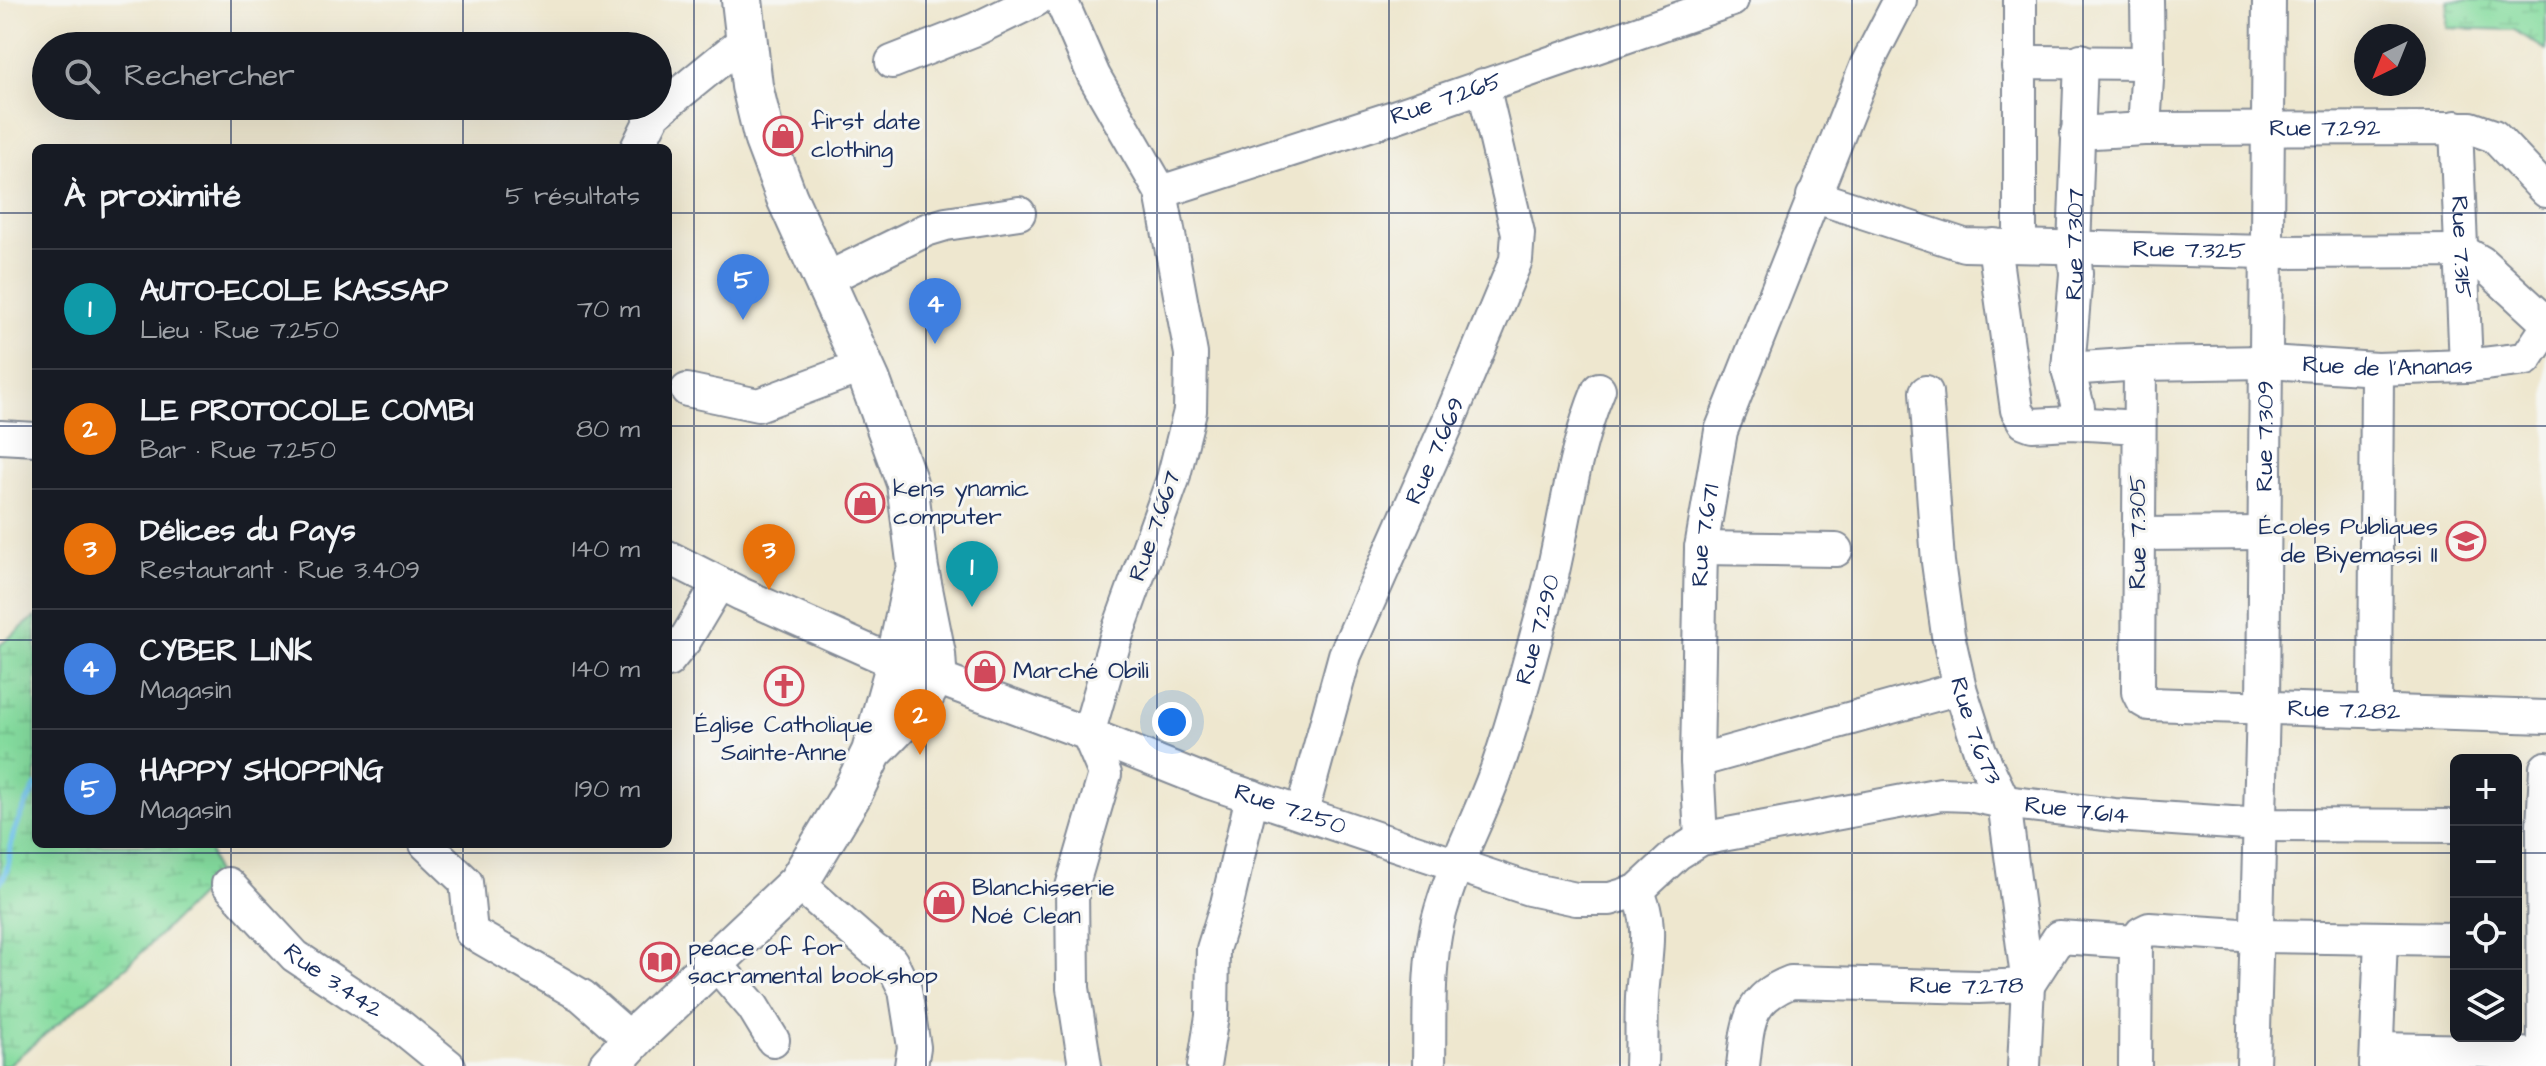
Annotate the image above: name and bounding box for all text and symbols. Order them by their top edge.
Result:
north arrow [2354,24,2426,96]
search box [32,32,672,120]
icon: search [60,54,104,98]
text: Rechercher [124,55,295,97]
street label: Rue 7.265 [1386,64,1506,134]
place label: first date clothing [811,105,921,168]
street label: Rue 7.292 [2269,111,2381,146]
shop icon: first date clothing [762,115,804,157]
text: À proximité [64,172,241,220]
text: 5 résultats [505,178,640,214]
street label: Rue 7.307 [2057,187,2093,302]
street label: Rue 7.315 [2442,195,2480,299]
street label: Rue 7.325 [2132,232,2246,269]
pin: 5 [717,254,769,320]
text: AUTO-ECOLE KASSAP [140,270,448,312]
pin: 4 [909,278,961,344]
text: 1 [88,291,92,327]
text: 70 m [577,291,640,327]
text: Lieu · Rue 7.250 [140,312,339,348]
street label: Rue de l'Ananas [2301,347,2475,386]
street label: Rue 7.309 [2248,380,2283,492]
text: LE PROTOCOLE COMBI [140,390,474,432]
street label: Rue 7.669 [1397,392,1474,510]
text: 2 [83,411,97,447]
text: 80 m [576,411,640,447]
text: Bar · Rue 7.250 [140,432,336,468]
street label: Rue 7.667 [1120,466,1190,586]
place label: kens ynamic computer [893,472,1029,534]
street label: Rue 7.305 [2121,475,2155,589]
shop icon: kens ynamic computer [844,482,886,524]
street label: Rue 7.671 [1683,482,1729,587]
text: Délices du Pays [140,510,356,552]
place label: Écoles Publiques de Biyemassi II [2259,510,2438,573]
school or university icon: Écoles Publiques de Biyemassi II [2445,520,2487,562]
pin: 3 [743,524,795,590]
text: 3 [83,531,97,567]
text: 140 m [572,531,640,567]
pin: 1 [946,541,998,607]
text: Restaurant · Rue 3.409 [140,552,420,588]
street label: Rue 7.290 [1507,571,1569,689]
text: CYBER LINK [140,630,312,672]
shop icon: Marché Obili [964,650,1006,692]
text: 4 [81,651,99,687]
text: 140 m [572,651,640,687]
place label: Marché Obili [1013,654,1149,688]
church icon: Église Catholique Sainte-Anne [763,665,805,707]
text: Magasin [140,672,231,708]
street label: Rue 7.673 [1941,674,2010,790]
pin: 2 [894,689,946,755]
street label: Rue 7.282 [2287,692,2401,729]
your location [1152,702,1192,742]
place label: Église Catholique Sainte-Anne [695,708,873,770]
text: HAPPY SHOPPING [140,750,384,792]
map controls [2450,754,2522,1042]
button: + [2450,754,2522,826]
text: 5 [81,771,99,807]
text: 190 m [575,771,640,807]
street label: Rue 7.250 [1230,775,1350,844]
street label: Rue 7.614 [2023,788,2130,833]
text: Magasin [140,792,231,828]
button: − [2450,826,2522,898]
place label: Blanchisserie Noé Clean [972,871,1115,933]
shop icon: Blanchisserie Noé Clean [923,881,965,923]
button: locate [2450,898,2522,970]
place label: peace of for sacramental bookshop [688,931,938,993]
street label: Rue 3.442 [275,936,390,1027]
library icon: peace of for sacramental bookshop [639,941,681,983]
street label: Rue 7.278 [1909,968,2024,1004]
button: layers [2450,970,2522,1042]

